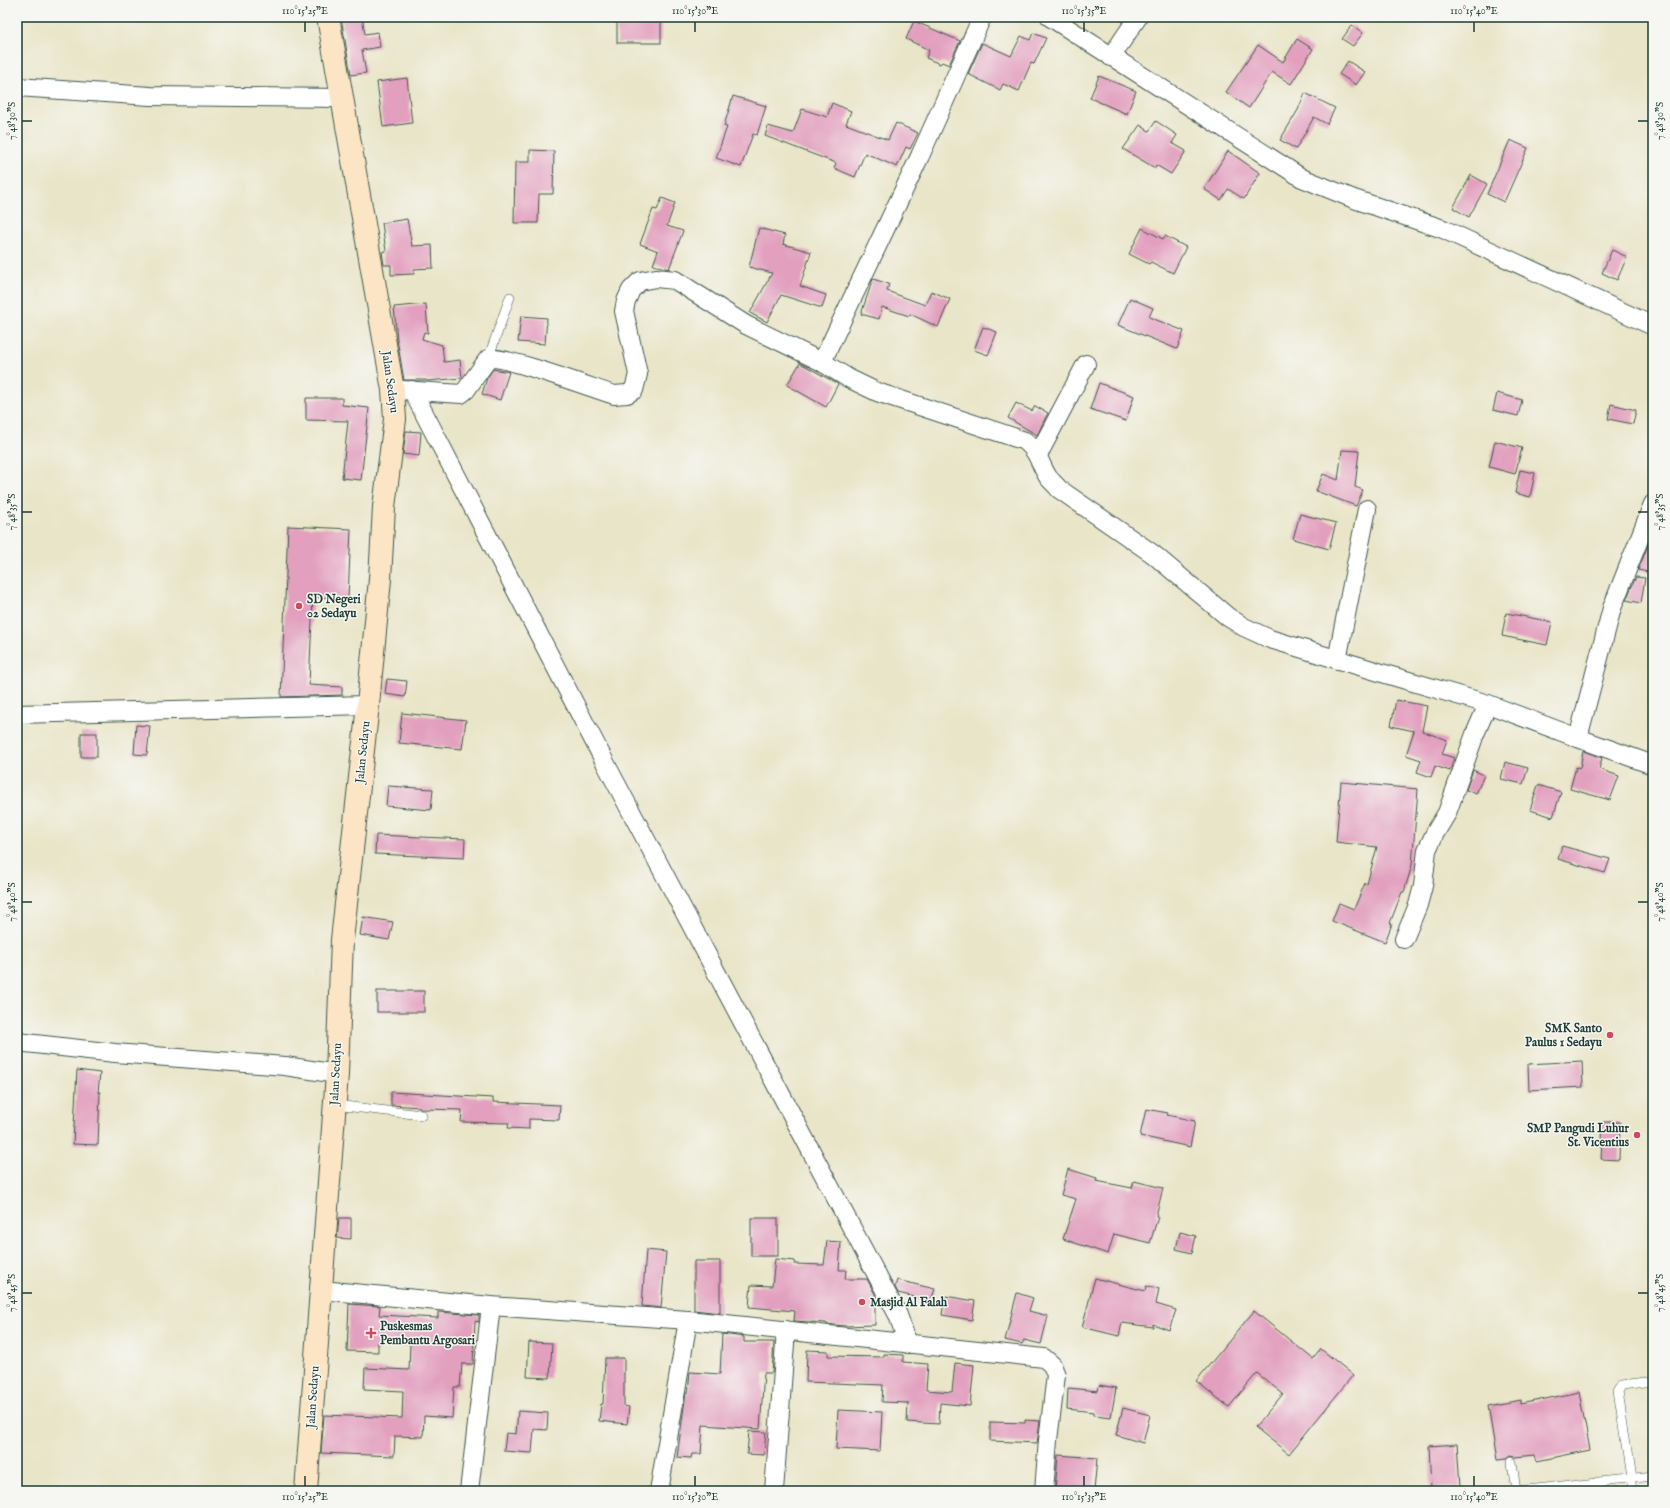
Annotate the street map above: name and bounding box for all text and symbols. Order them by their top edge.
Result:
text: 110°15'25"E [282,5,328,18]
text: 110°15'30"E [672,5,718,18]
text: 110°15'35"E [1062,5,1106,18]
text: 110°15'40"E [1450,5,1498,18]
text: 7°48'30"S [6,102,19,140]
text: 7°48'30"S [1654,102,1667,140]
street label: Jalan Sedayu [377,348,402,414]
text: 7°48'35"S [6,494,19,530]
text: 7°48'35"S [1654,494,1667,530]
place label: SD Negeri 02 Sedayu [307,592,361,622]
marker: SD Negeri 02 Sedayu [294,601,304,611]
street label: Jalan Sedayu [352,720,375,786]
text: 7°48'40"S [6,882,19,922]
text: 7°48'40"S [1654,882,1667,922]
place label: SMK Santo Paulus 1 Sedayu [1525,1021,1603,1051]
marker: SMK Santo Paulus 1 Sedayu [1605,1030,1615,1040]
street label: Jalan Sedayu [327,1042,346,1108]
place label: SMP Pangudi Luhur St. Vicentius [1527,1121,1630,1150]
marker: SMP Pangudi Luhur St. Vicentius [1632,1130,1642,1140]
text: 7°48'45"S [6,1274,19,1312]
text: 7°48'45"S [1654,1274,1667,1312]
place label: Masjid Al Falah [870,1295,948,1311]
marker: Masjid Al Falah [857,1297,867,1307]
place label: Puskesmas Pembantu Argosari [380,1319,476,1349]
marker: Puskesmas Pembantu Argosari [365,1327,377,1339]
street label: Jalan Sedayu [303,1365,324,1431]
text: 110°15'25"E [282,1491,328,1504]
text: 110°15'30"E [672,1491,718,1504]
text: 110°15'35"E [1062,1491,1106,1504]
text: 110°15'40"E [1450,1491,1498,1504]

